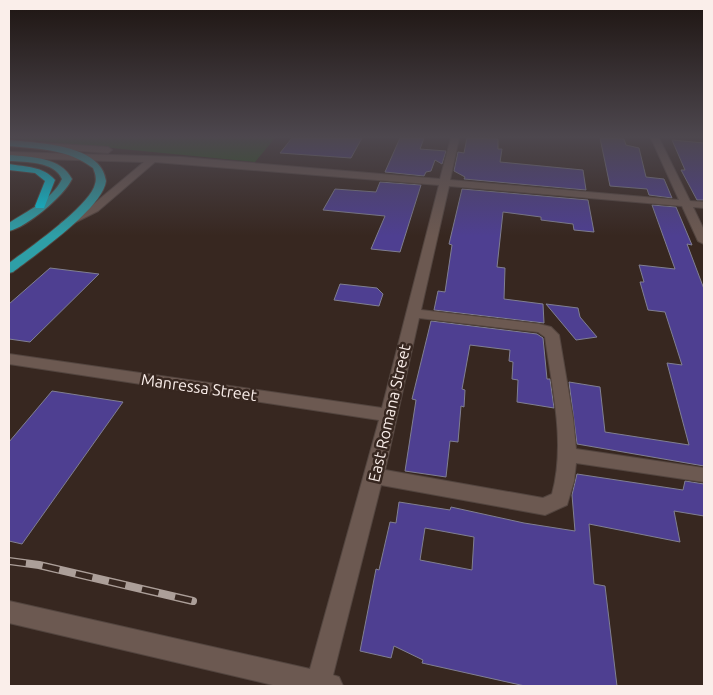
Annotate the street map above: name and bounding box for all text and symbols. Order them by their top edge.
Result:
street label: East Romana Street [364,342,414,484]
street label: Manressa Street [140,370,259,404]

